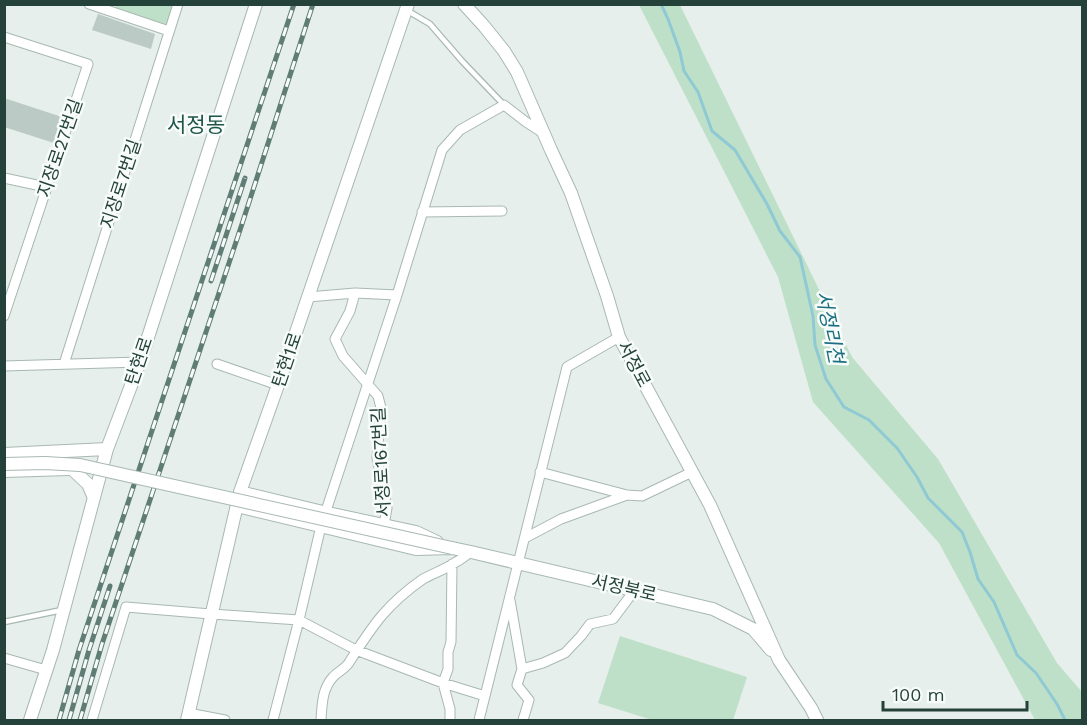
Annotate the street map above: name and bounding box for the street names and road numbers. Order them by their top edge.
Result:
street label: 지장로27번길 [33,96,86,200]
street label: 지장로7번길 [96,136,145,231]
street label: 탄현1로 [267,330,306,390]
street label: 탄현로 [121,334,157,388]
street label: 서정로 [614,337,655,391]
street label: 서정로167번길 [367,406,394,518]
street label: 서정북로 [589,570,659,605]

